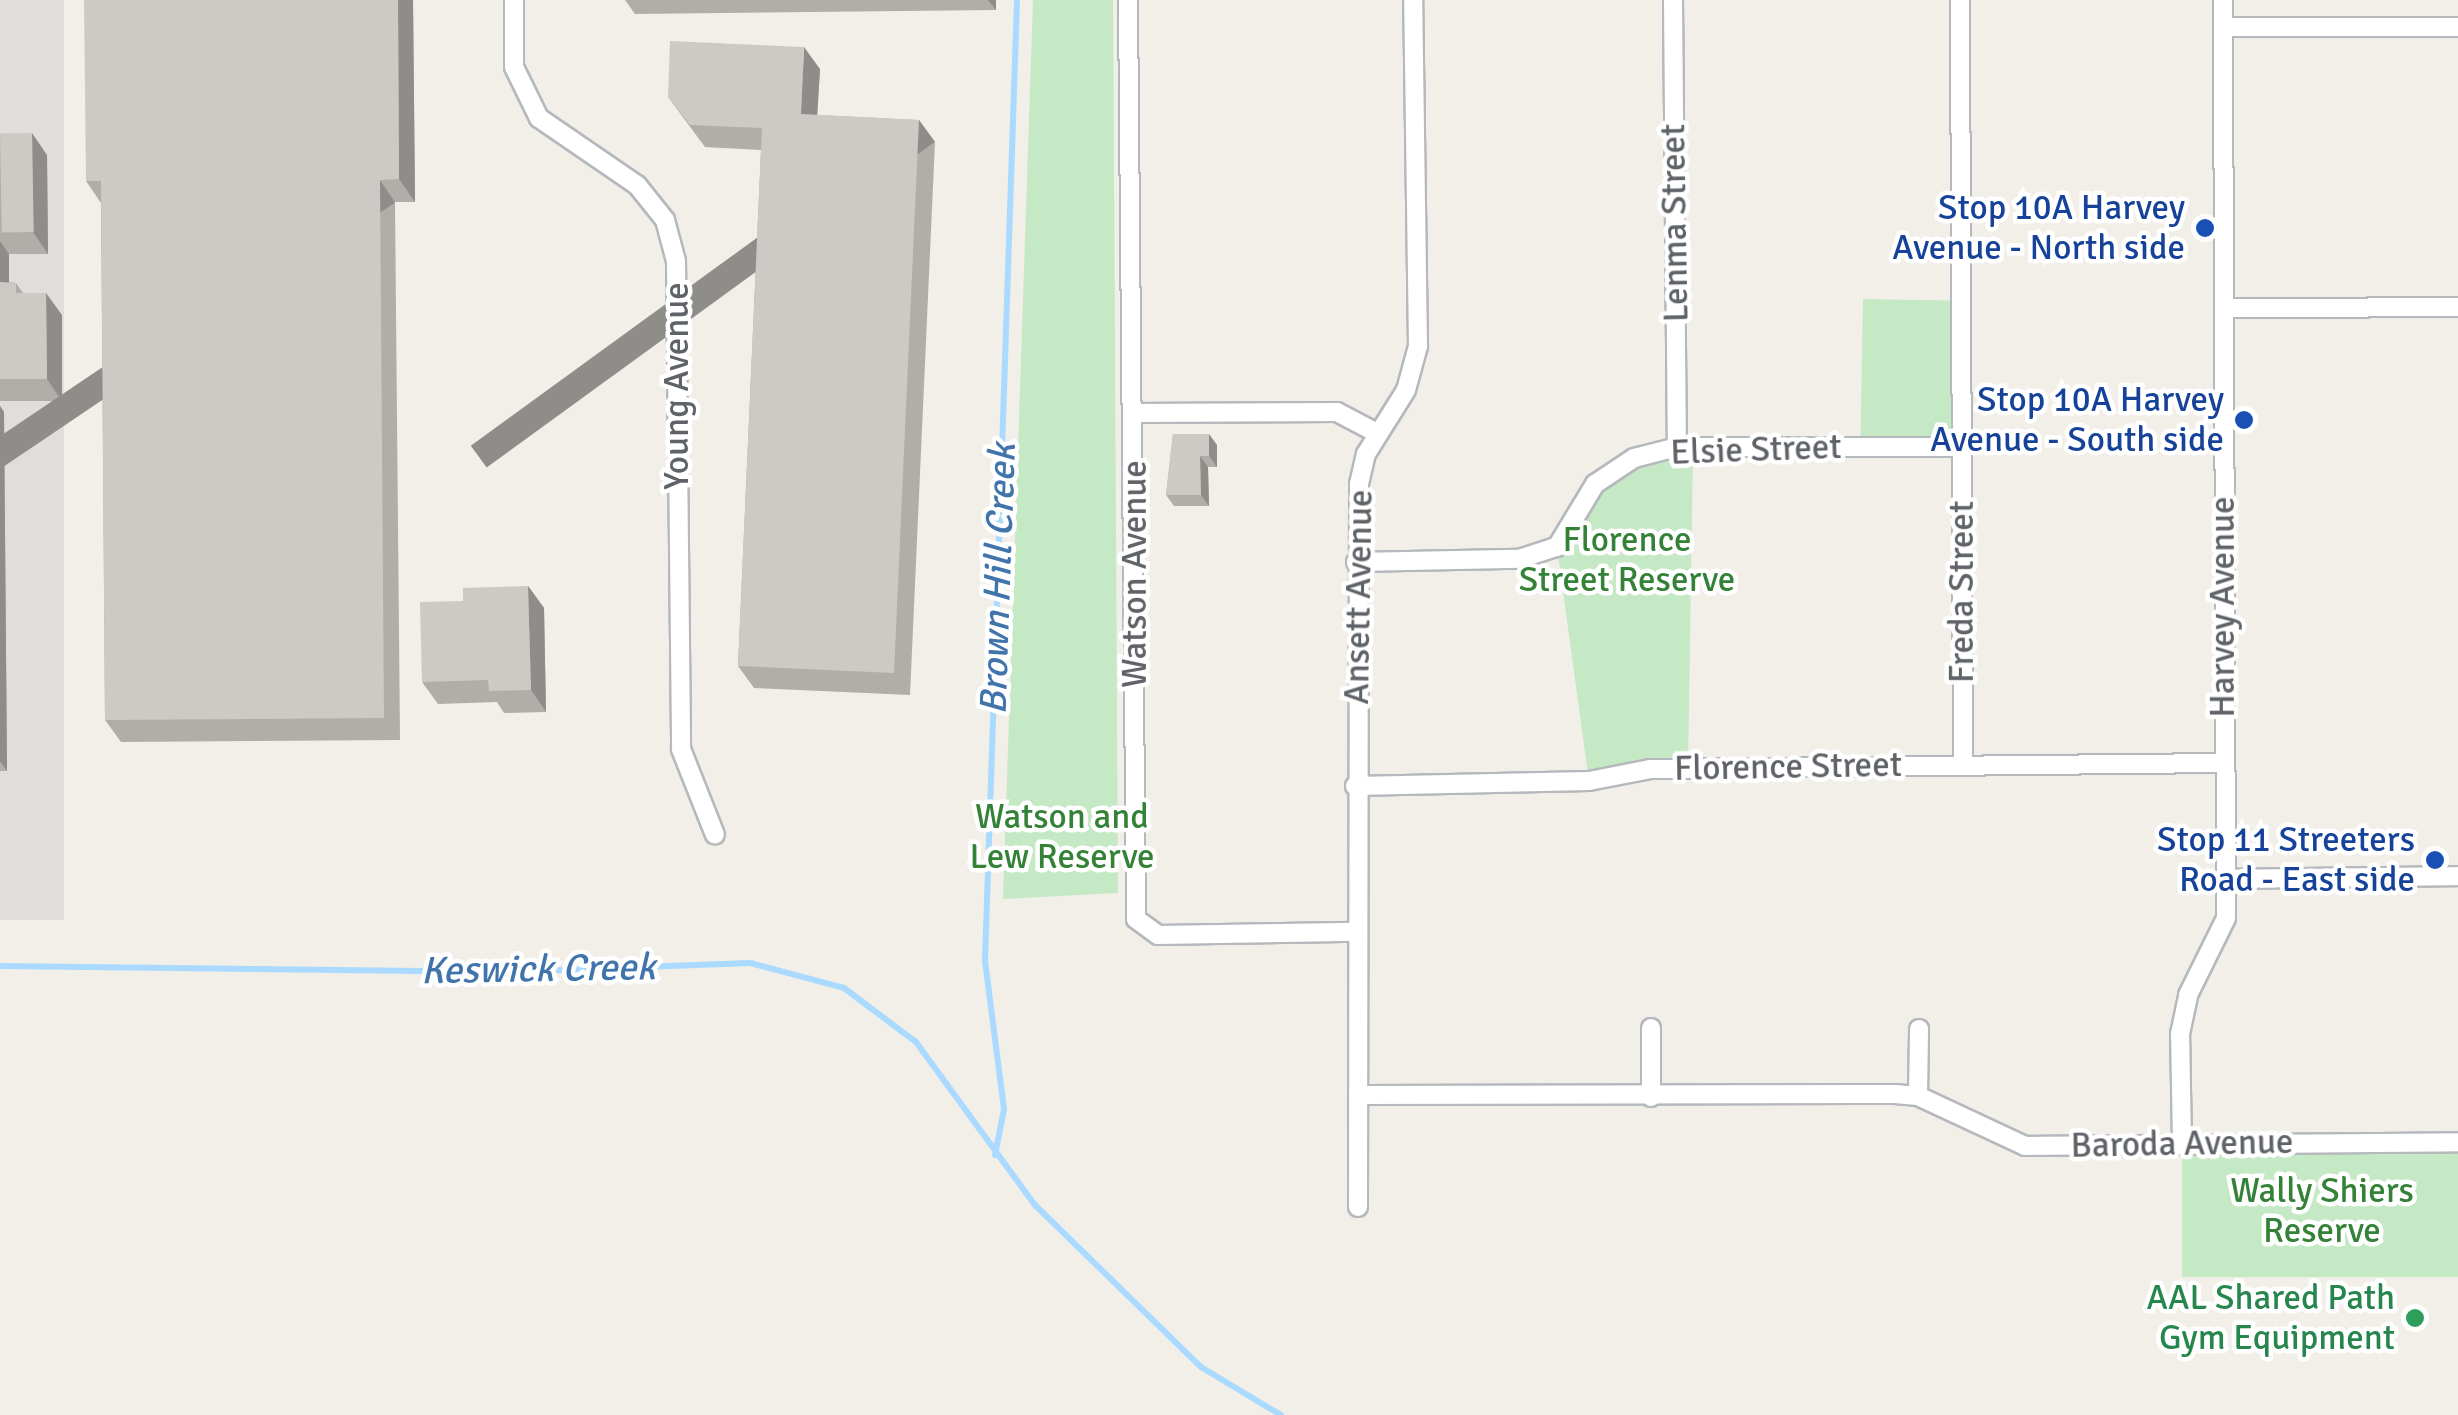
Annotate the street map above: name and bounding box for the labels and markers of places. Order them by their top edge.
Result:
place label: Stop 10A Harvey Avenue - North side [1892,187,2185,269]
marker: Stop 10A Harvey Avenue - North side [2194,217,2216,239]
place label: Stop 10A Harvey Avenue - South side [1930,379,2224,461]
marker: Stop 10A Harvey Avenue - South side [2233,409,2255,431]
place label: Stop 11 Streeters Road - East side [2157,819,2415,901]
marker: Stop 11 Streeters Road - East side [2424,849,2446,871]
place label: AAL Shared Path Gym Equipment [2147,1277,2395,1359]
marker: AAL Shared Path Gym Equipment [2404,1307,2426,1329]

